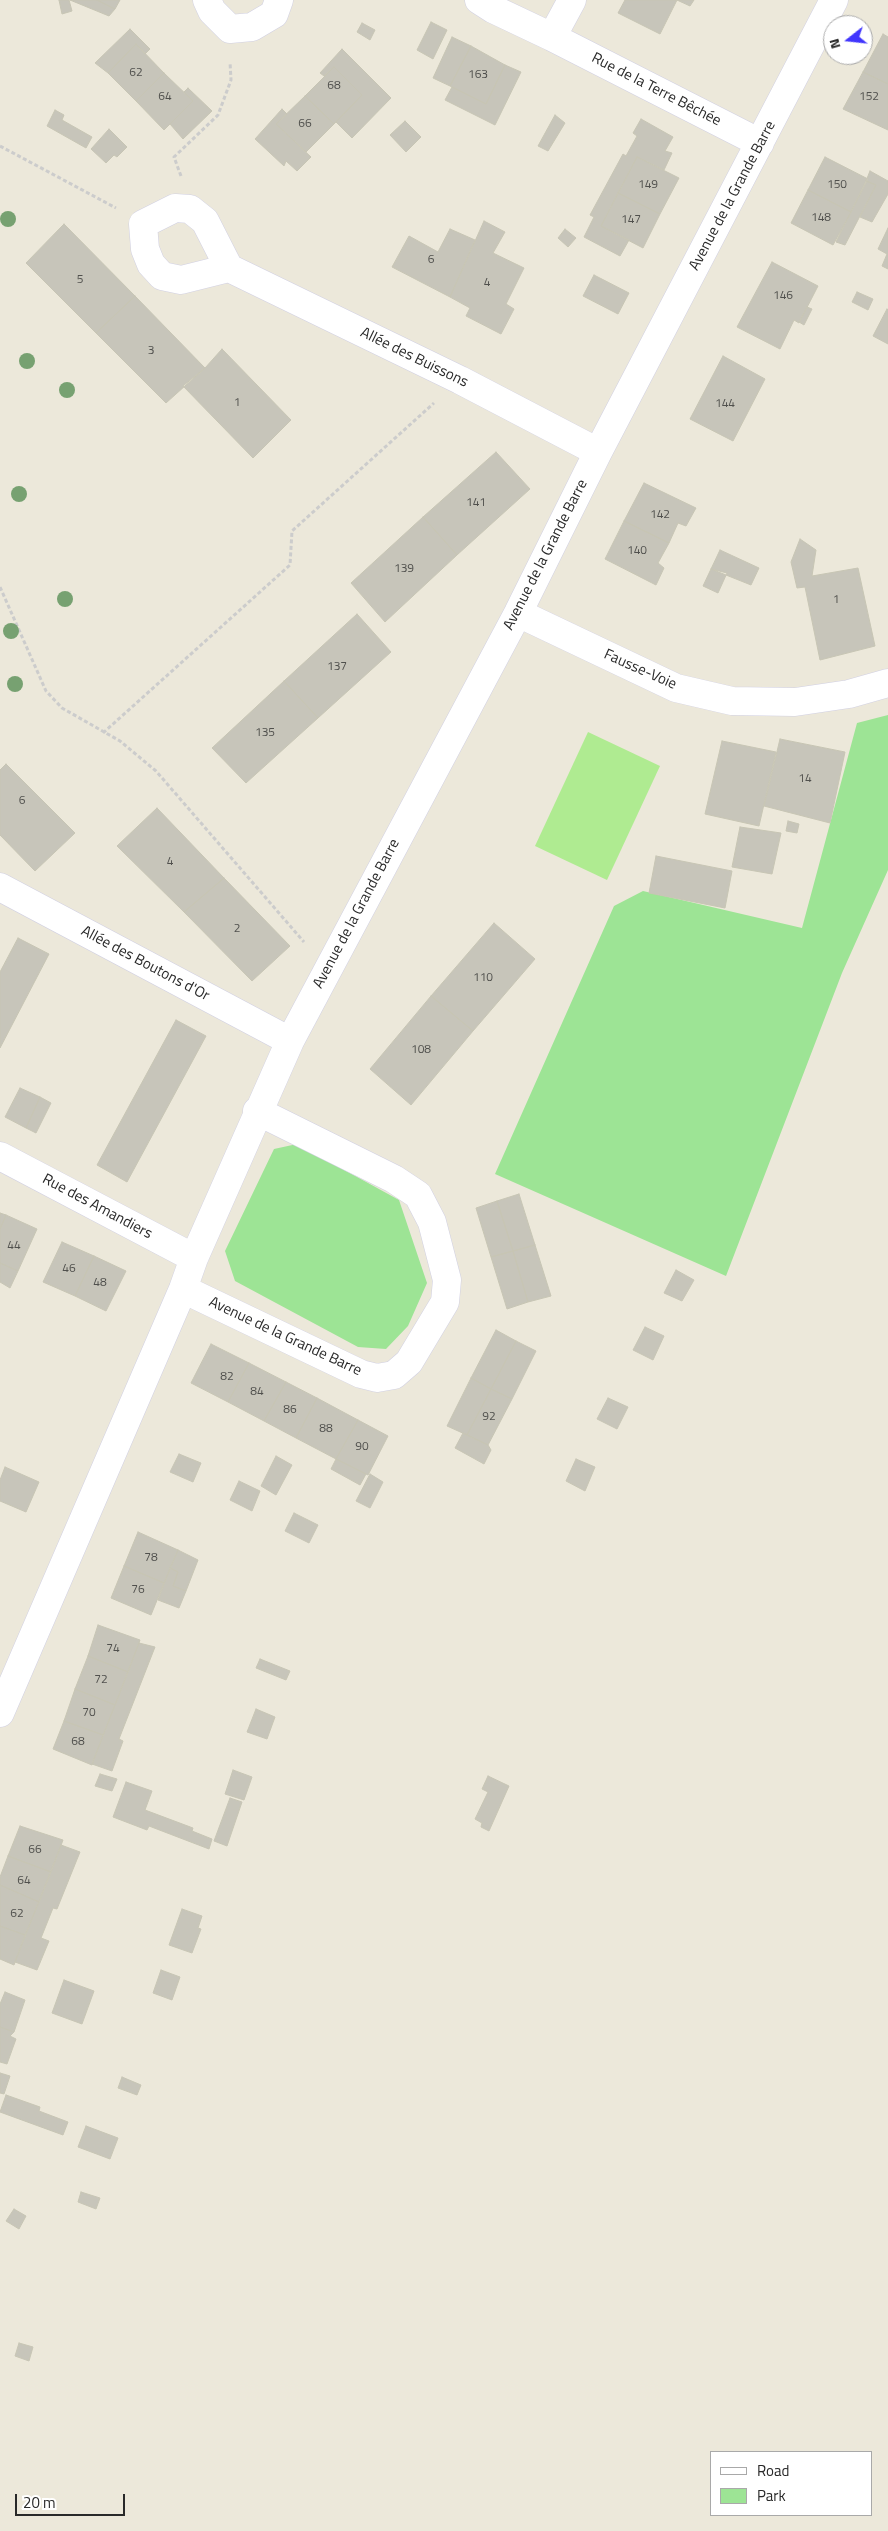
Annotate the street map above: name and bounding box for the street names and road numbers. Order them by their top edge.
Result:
street label: Rue de la Terre Bêchée [588,50,724,130]
street label: Avenue de la Grande Barre [686,118,780,274]
street label: Allée des Buissons [357,324,471,392]
street label: Avenue de la Grande Barre [500,477,592,633]
street label: Fausse-Voie [601,646,679,694]
street label: Avenue de la Grande Barre [310,836,404,992]
street label: Allée des Boutons d'Or [78,923,212,1005]
street label: Rue des Amandiers [39,1170,155,1244]
street label: Avenue de la Grande Barre [206,1294,364,1380]

